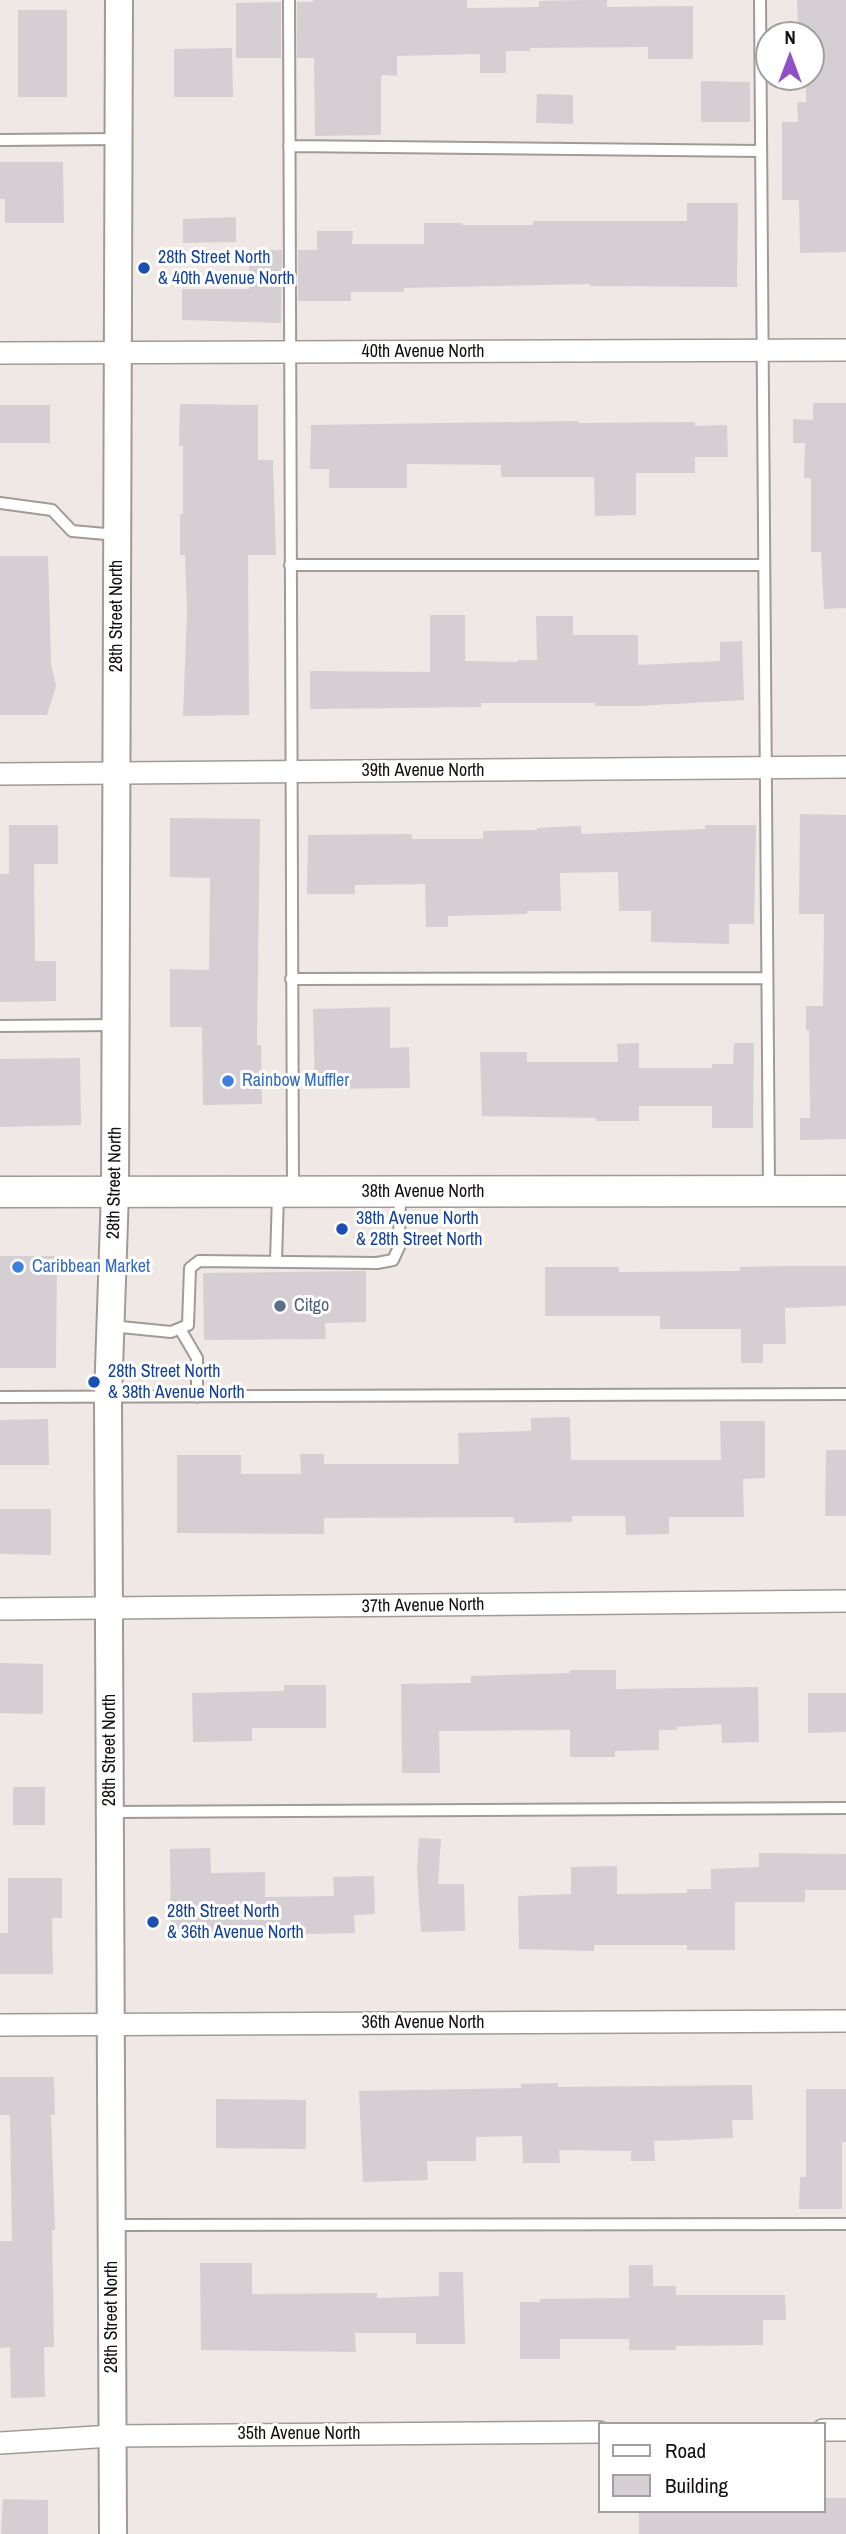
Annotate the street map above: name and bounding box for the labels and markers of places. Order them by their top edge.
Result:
place label: 28th Street North & 40th Avenue North [158,247,295,290]
marker: 28th Street North & 40th Avenue North [136,260,152,276]
place label: Rainbow Muffler [242,1070,349,1092]
marker: Rainbow Muffler [220,1073,236,1089]
place label: 38th Avenue North & 28th Street North [356,1208,482,1250]
marker: 38th Avenue North & 28th Street North [334,1221,350,1237]
place label: Caribbean Market [32,1256,150,1278]
marker: Caribbean Market [10,1259,26,1275]
place label: Citgo [294,1295,329,1317]
marker: Citgo [272,1298,288,1314]
place label: 28th Street North & 38th Avenue North [108,1361,245,1404]
marker: 28th Street North & 38th Avenue North [86,1374,102,1390]
place label: 28th Street North & 36th Avenue North [167,1901,304,1944]
marker: 28th Street North & 36th Avenue North [145,1914,161,1930]

